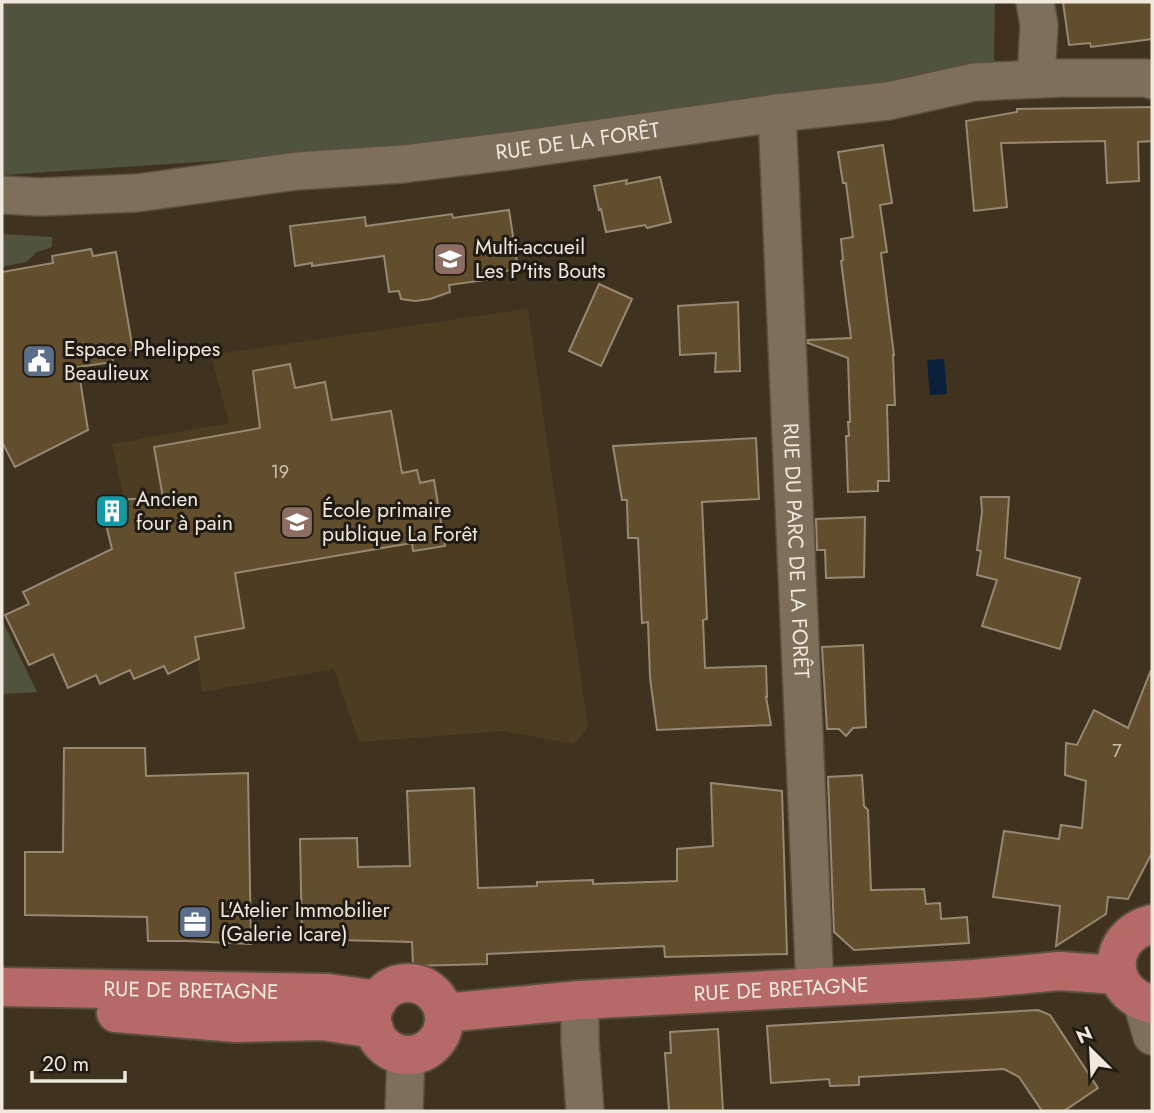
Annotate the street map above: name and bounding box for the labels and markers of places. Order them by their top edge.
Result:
place label: Multi-accueil Les P'tits Bouts [475,232,606,286]
school or university icon: Multi-accueil Les P'tits Bouts [431,240,469,278]
place label: Espace Phelippes Beaulieux [64,334,220,388]
public building icon: Espace Phelippes Beaulieux [20,342,58,380]
place label: Ancien four à pain [136,484,233,538]
building icon: Ancien four à pain [93,492,131,530]
place label: École primaire publique La Forêt [322,495,477,549]
school or university icon: École primaire publique La Forêt [278,503,316,541]
place label: L'Atelier Immobilier (Galerie Icare) [220,895,391,949]
office icon: L'Atelier Immobilier (Galerie Icare) [176,903,214,941]

